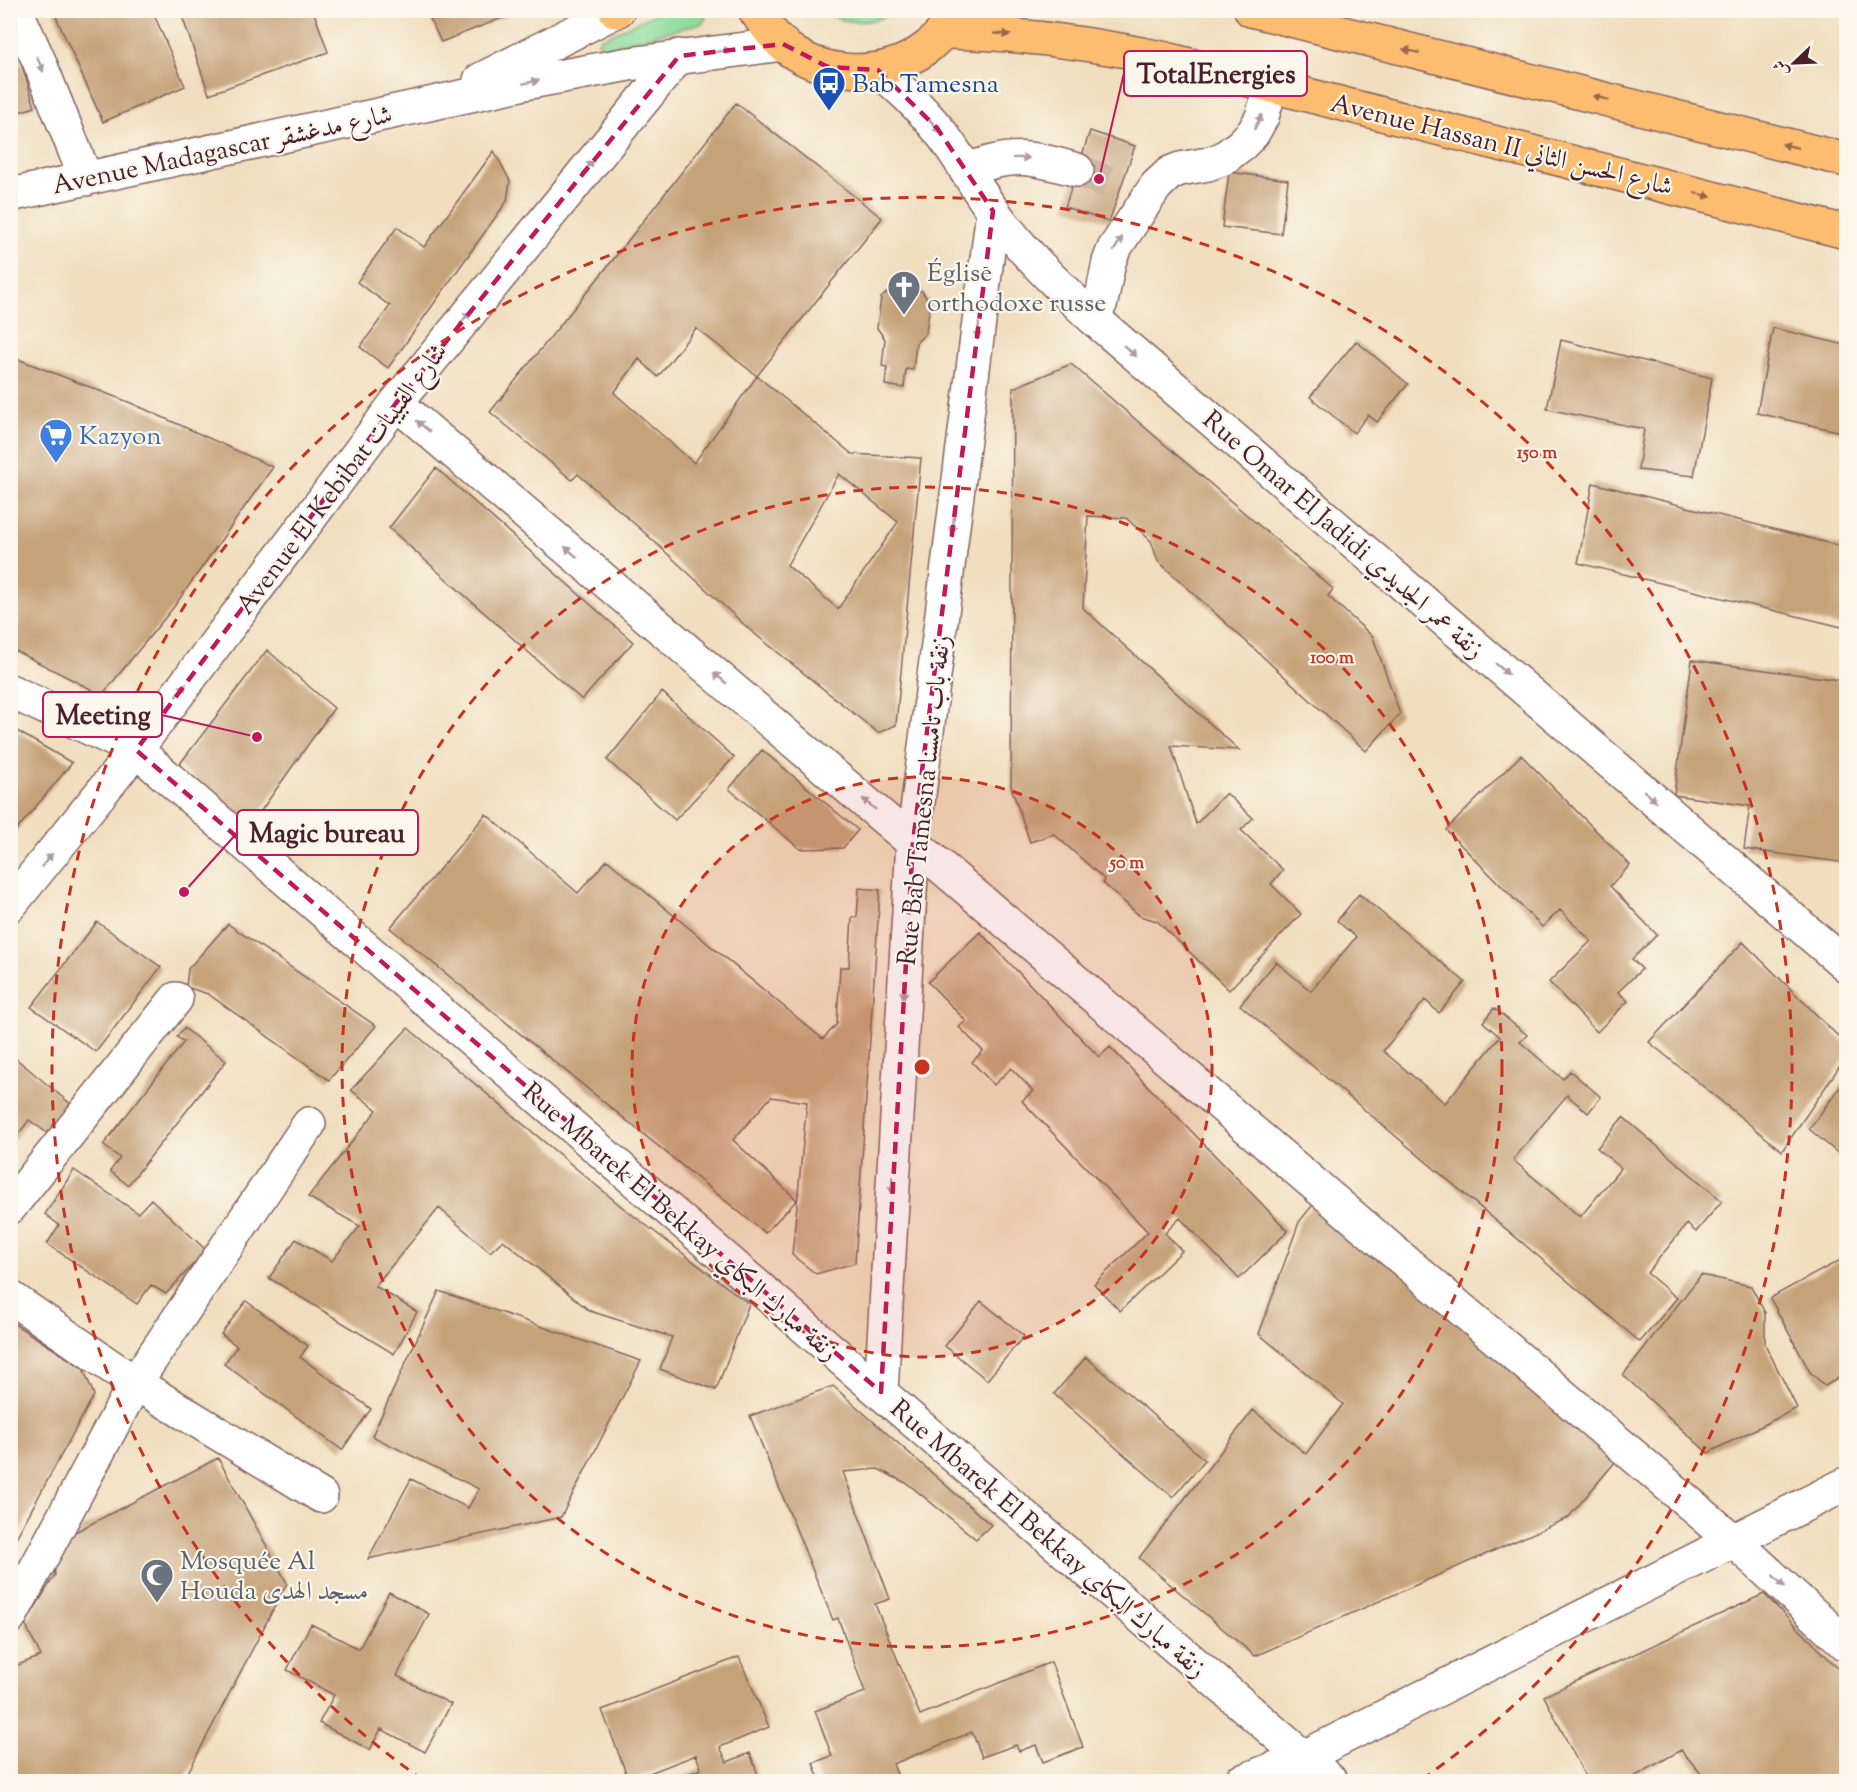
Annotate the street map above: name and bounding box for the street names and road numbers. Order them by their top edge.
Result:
street label: Avenue Hassan II شارع الحسن الثاني [1326,86,1676,208]
street label: Avenue Madagascar شارع مدغشقر [49,97,396,207]
street label: Avenue El Kebibat شارع القبيبات [228,336,458,624]
street label: Rue Omar El Jadidi زنقة عمر الجديدي [1193,403,1491,669]
street label: Rue Bab Tamesna زنقة باب تامسنا [890,633,961,967]
street label: Rue Mbarek El Bekkay زنقة مبارك البكاي [513,1075,846,1371]
street label: Rue Mbarek El Bekkay زنقة مبارك البكاي [881,1392,1214,1688]

